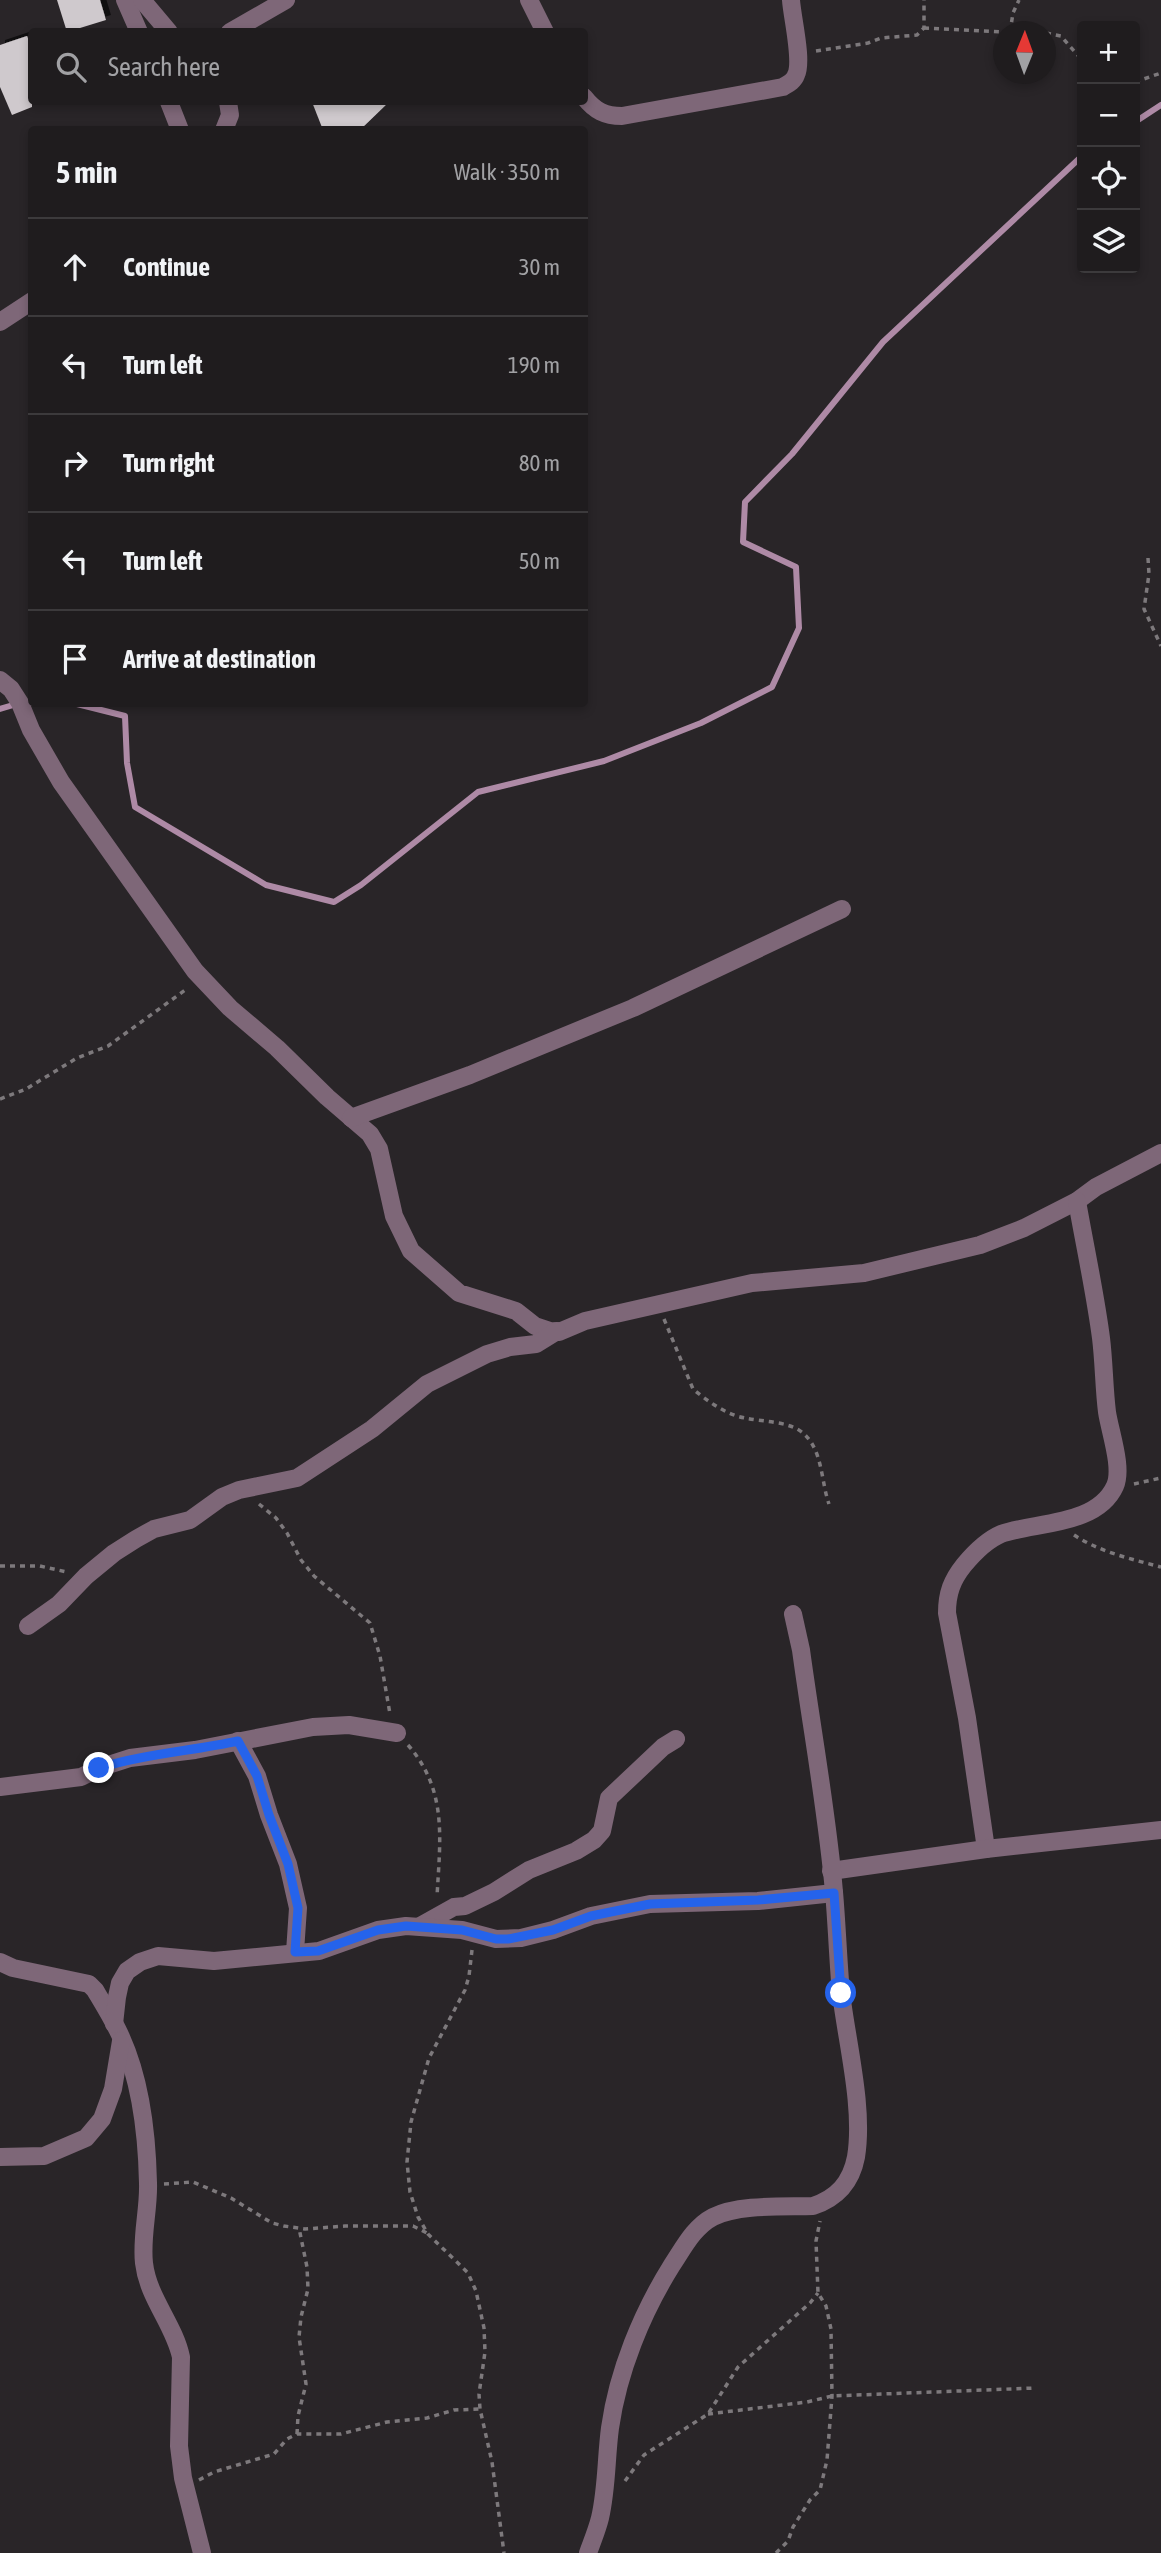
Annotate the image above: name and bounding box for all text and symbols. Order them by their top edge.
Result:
north arrow [993,21,1056,84]
map controls [1077,21,1140,273]
button: + [1077,21,1140,84]
search box [28,28,588,105]
icon: search [52,48,90,86]
text: Search here [108,52,220,82]
button: − [1077,84,1140,147]
button: locate [1077,147,1140,210]
text: 5 min [56,155,117,189]
text: Walk · 350 m [454,159,560,185]
button: layers [1077,210,1140,273]
icon: ahead [56,248,94,286]
text: Continue [123,252,210,282]
text: 30 m [519,254,560,280]
icon: left [56,346,94,384]
text: Turn left [123,350,203,380]
text: 190 m [508,352,560,378]
icon: right [56,444,94,482]
text: Turn right [123,448,214,478]
text: 80 m [519,450,560,476]
icon: left [56,542,94,580]
text: Turn left [123,546,203,576]
text: 50 m [519,548,560,574]
icon: arrive [56,640,94,678]
text: Arrive at destination [123,644,316,674]
route end [83,1752,114,1783]
route start [825,1977,856,2008]

